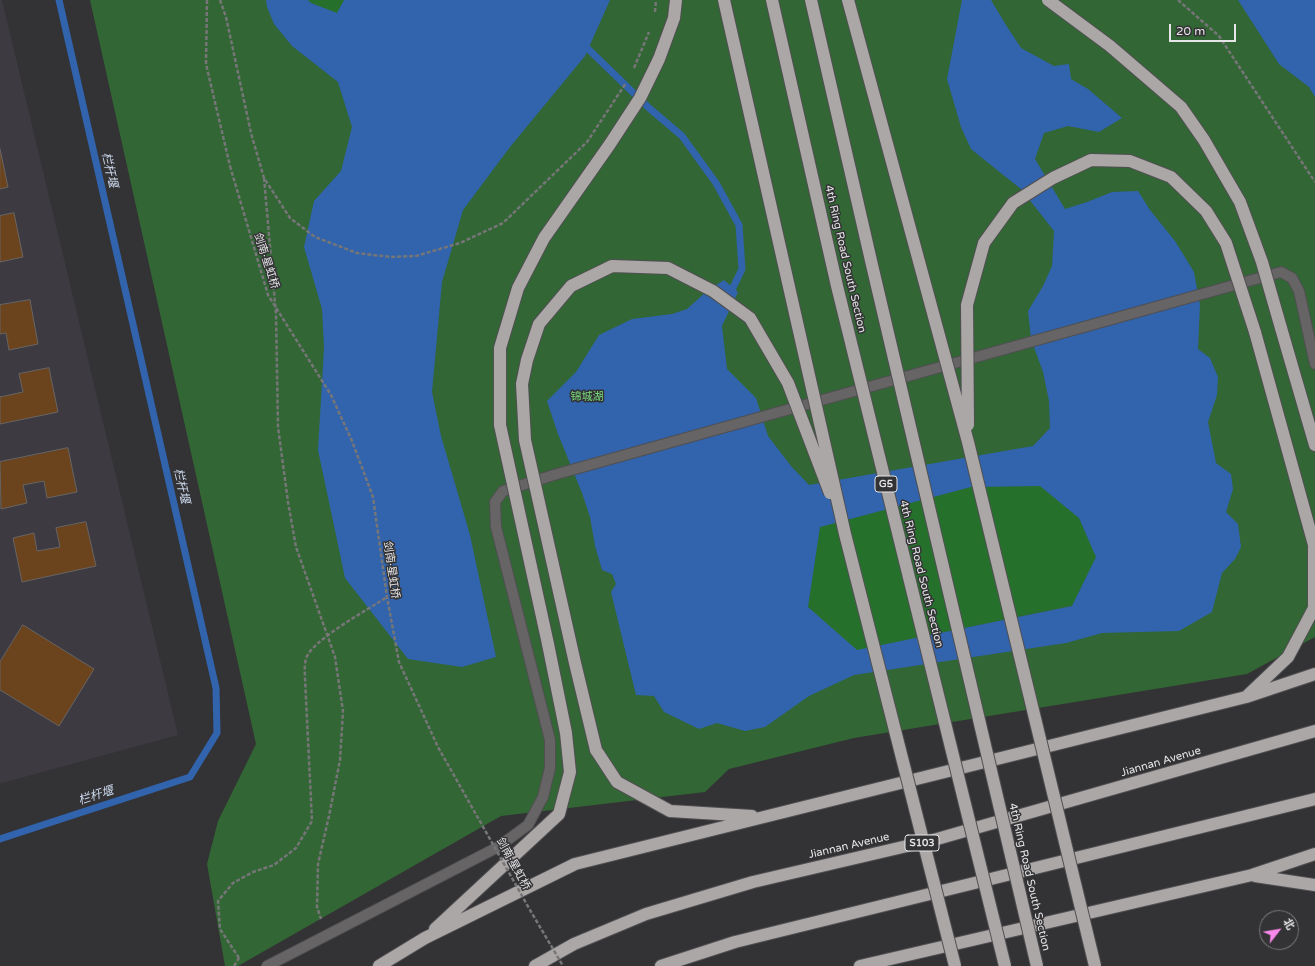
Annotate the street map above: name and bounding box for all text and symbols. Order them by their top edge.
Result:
scale bar [1171,16,1238,42]
text: 20 m [1176,24,1205,38]
water label: 栏杆堰 [98,151,120,189]
street label: 4th Ring Road South Section [822,184,868,334]
street label: 剑南·星虹桥 [251,231,281,291]
park label: 锦城湖 [571,390,603,404]
water label: 栏杆堰 [170,467,192,505]
road number: G5 [875,476,897,492]
street label: 4th Ring Road South Section [896,499,946,649]
street label: 剑南·星虹桥 [380,540,402,600]
street label: Jiannan Avenue [1120,744,1202,780]
water label: 栏杆堰 [77,784,115,808]
street label: 4th Ring Road South Section [1006,802,1052,952]
street label: Jiannan Avenue [807,830,891,862]
street label: 剑南·星虹桥 [493,835,533,893]
road number: S103 [905,835,939,851]
north arrow [1259,910,1299,950]
text: 北 [1280,916,1297,932]

